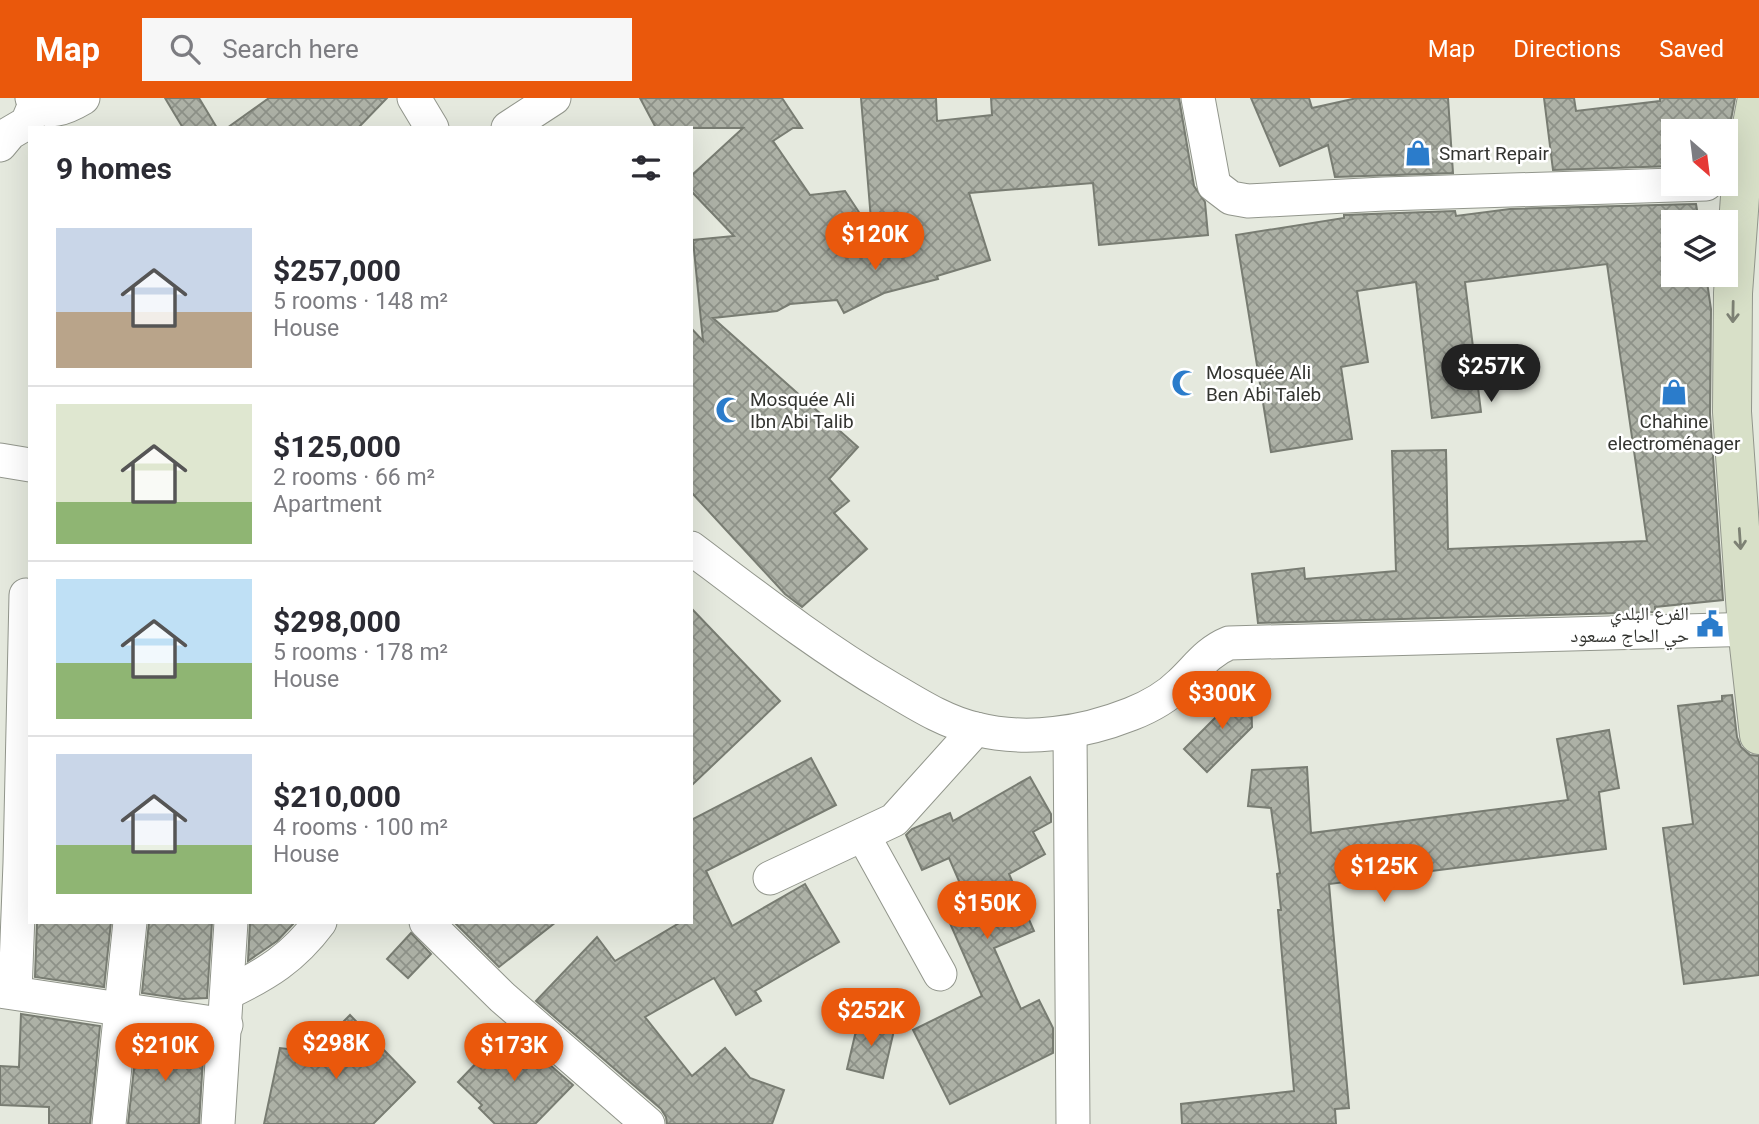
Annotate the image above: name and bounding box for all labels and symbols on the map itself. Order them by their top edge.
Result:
north arrow [1661,119,1738,196]
shop icon: Smart Repair [1403,138,1433,168]
place label: Smart Repair [1439,142,1550,165]
pin: $120K [826,212,924,272]
one-way arrow [1726,300,1740,323]
pin: $257K [1442,344,1540,404]
place label: Mosquée Ali Ben Abi Taleb [1206,361,1321,406]
mosque icon: Mosquée Ali Ben Abi Taleb [1170,368,1200,398]
shop icon: Chahine electroménager [1659,377,1689,407]
place label: Mosquée Ali Ibn Abi Talib [750,388,855,433]
mosque icon: Mosquée Ali Ibn Abi Talib [714,395,744,425]
place label: Chahine electroménager [1608,410,1741,455]
one-way arrow [1734,527,1747,550]
place label: الفرع البلدي حي الحاج مسعود [1570,602,1689,650]
public building icon: الفرع البلدي حي الحاج مسعود [1695,609,1725,639]
pin: $300K [1173,672,1271,731]
pin: $125K [1335,844,1433,904]
pin: $150K [938,882,1036,941]
pin: $252K [822,988,920,1048]
pin: $298K [287,1021,385,1081]
pin: $210K [116,1024,214,1083]
pin: $173K [465,1024,563,1083]

